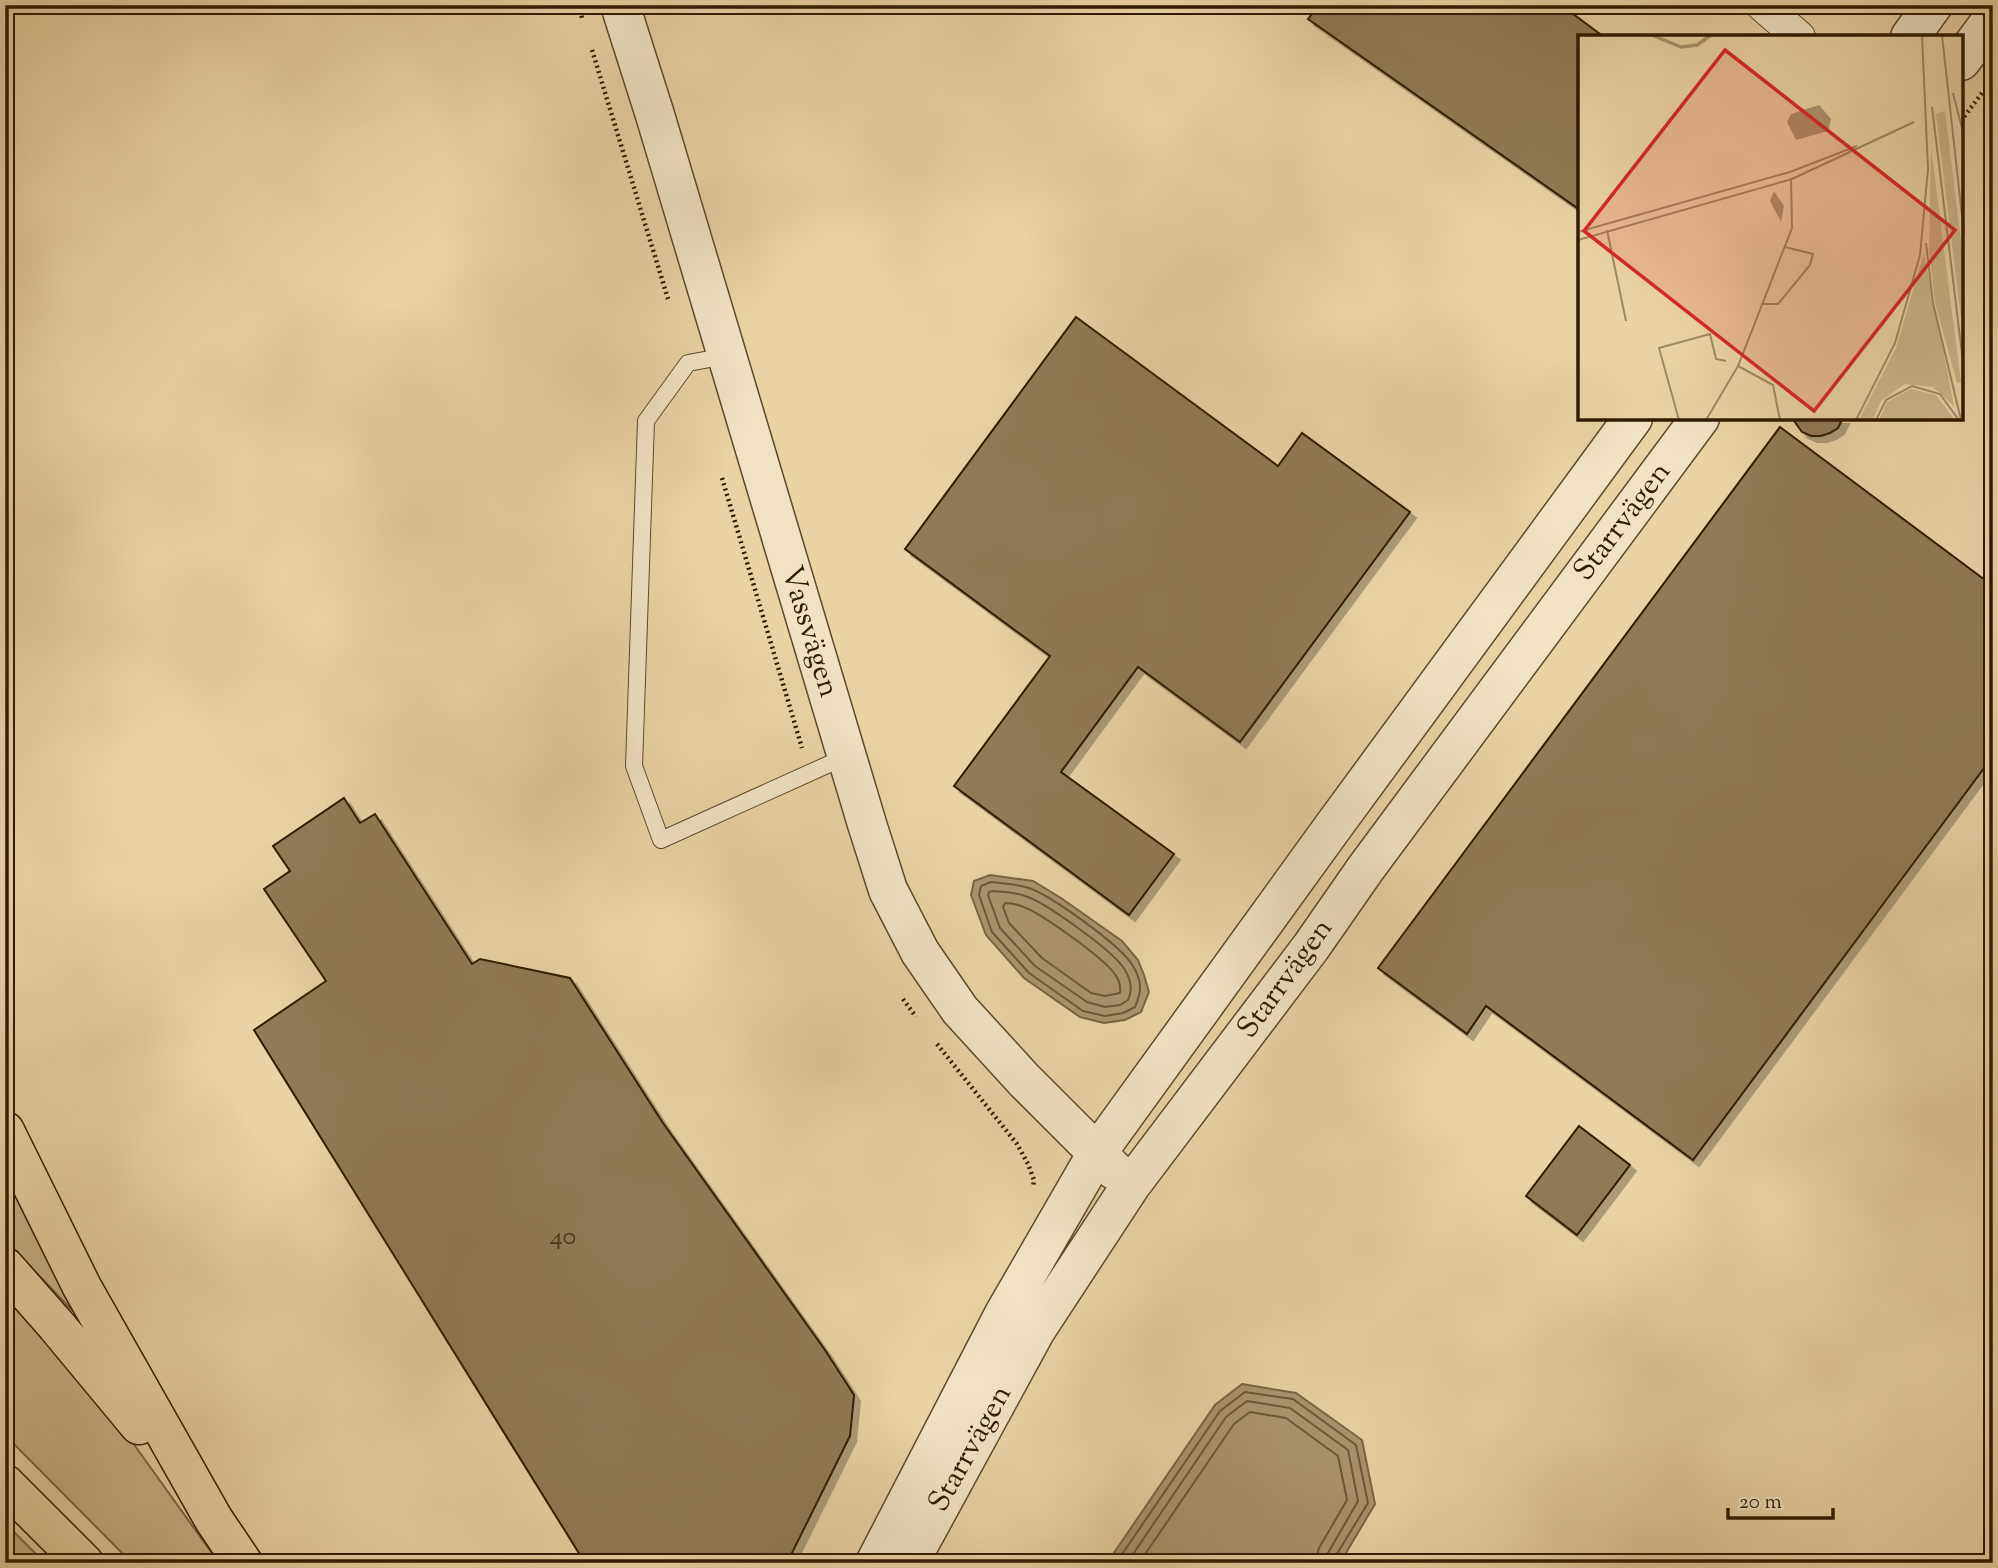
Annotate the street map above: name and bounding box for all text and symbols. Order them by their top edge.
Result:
inset map [1578,35,1963,420]
street label: Starrvägen [1564,453,1682,591]
street label: Vassvägen [769,561,849,703]
street label: Starrvägen [1228,910,1345,1048]
house number: 40 [550,1219,576,1256]
street label: Starrvägen [918,1377,1024,1520]
scale bar [1728,1477,1834,1521]
text: 20 m [1739,1488,1782,1518]

